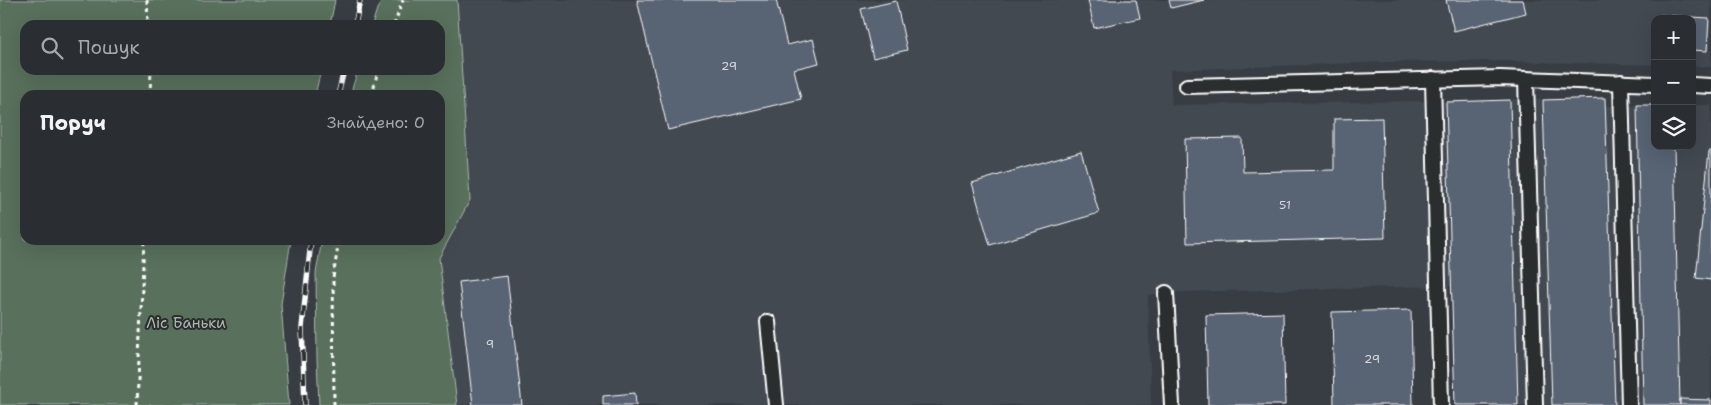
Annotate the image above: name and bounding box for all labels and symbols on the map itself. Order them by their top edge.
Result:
house number: 29 [721,58,737,74]
house number: 51 [1279,197,1291,213]
park label: Ліс Баньки [146,313,226,333]
house number: 9 [486,336,494,352]
house number: 29 [1364,351,1380,367]

